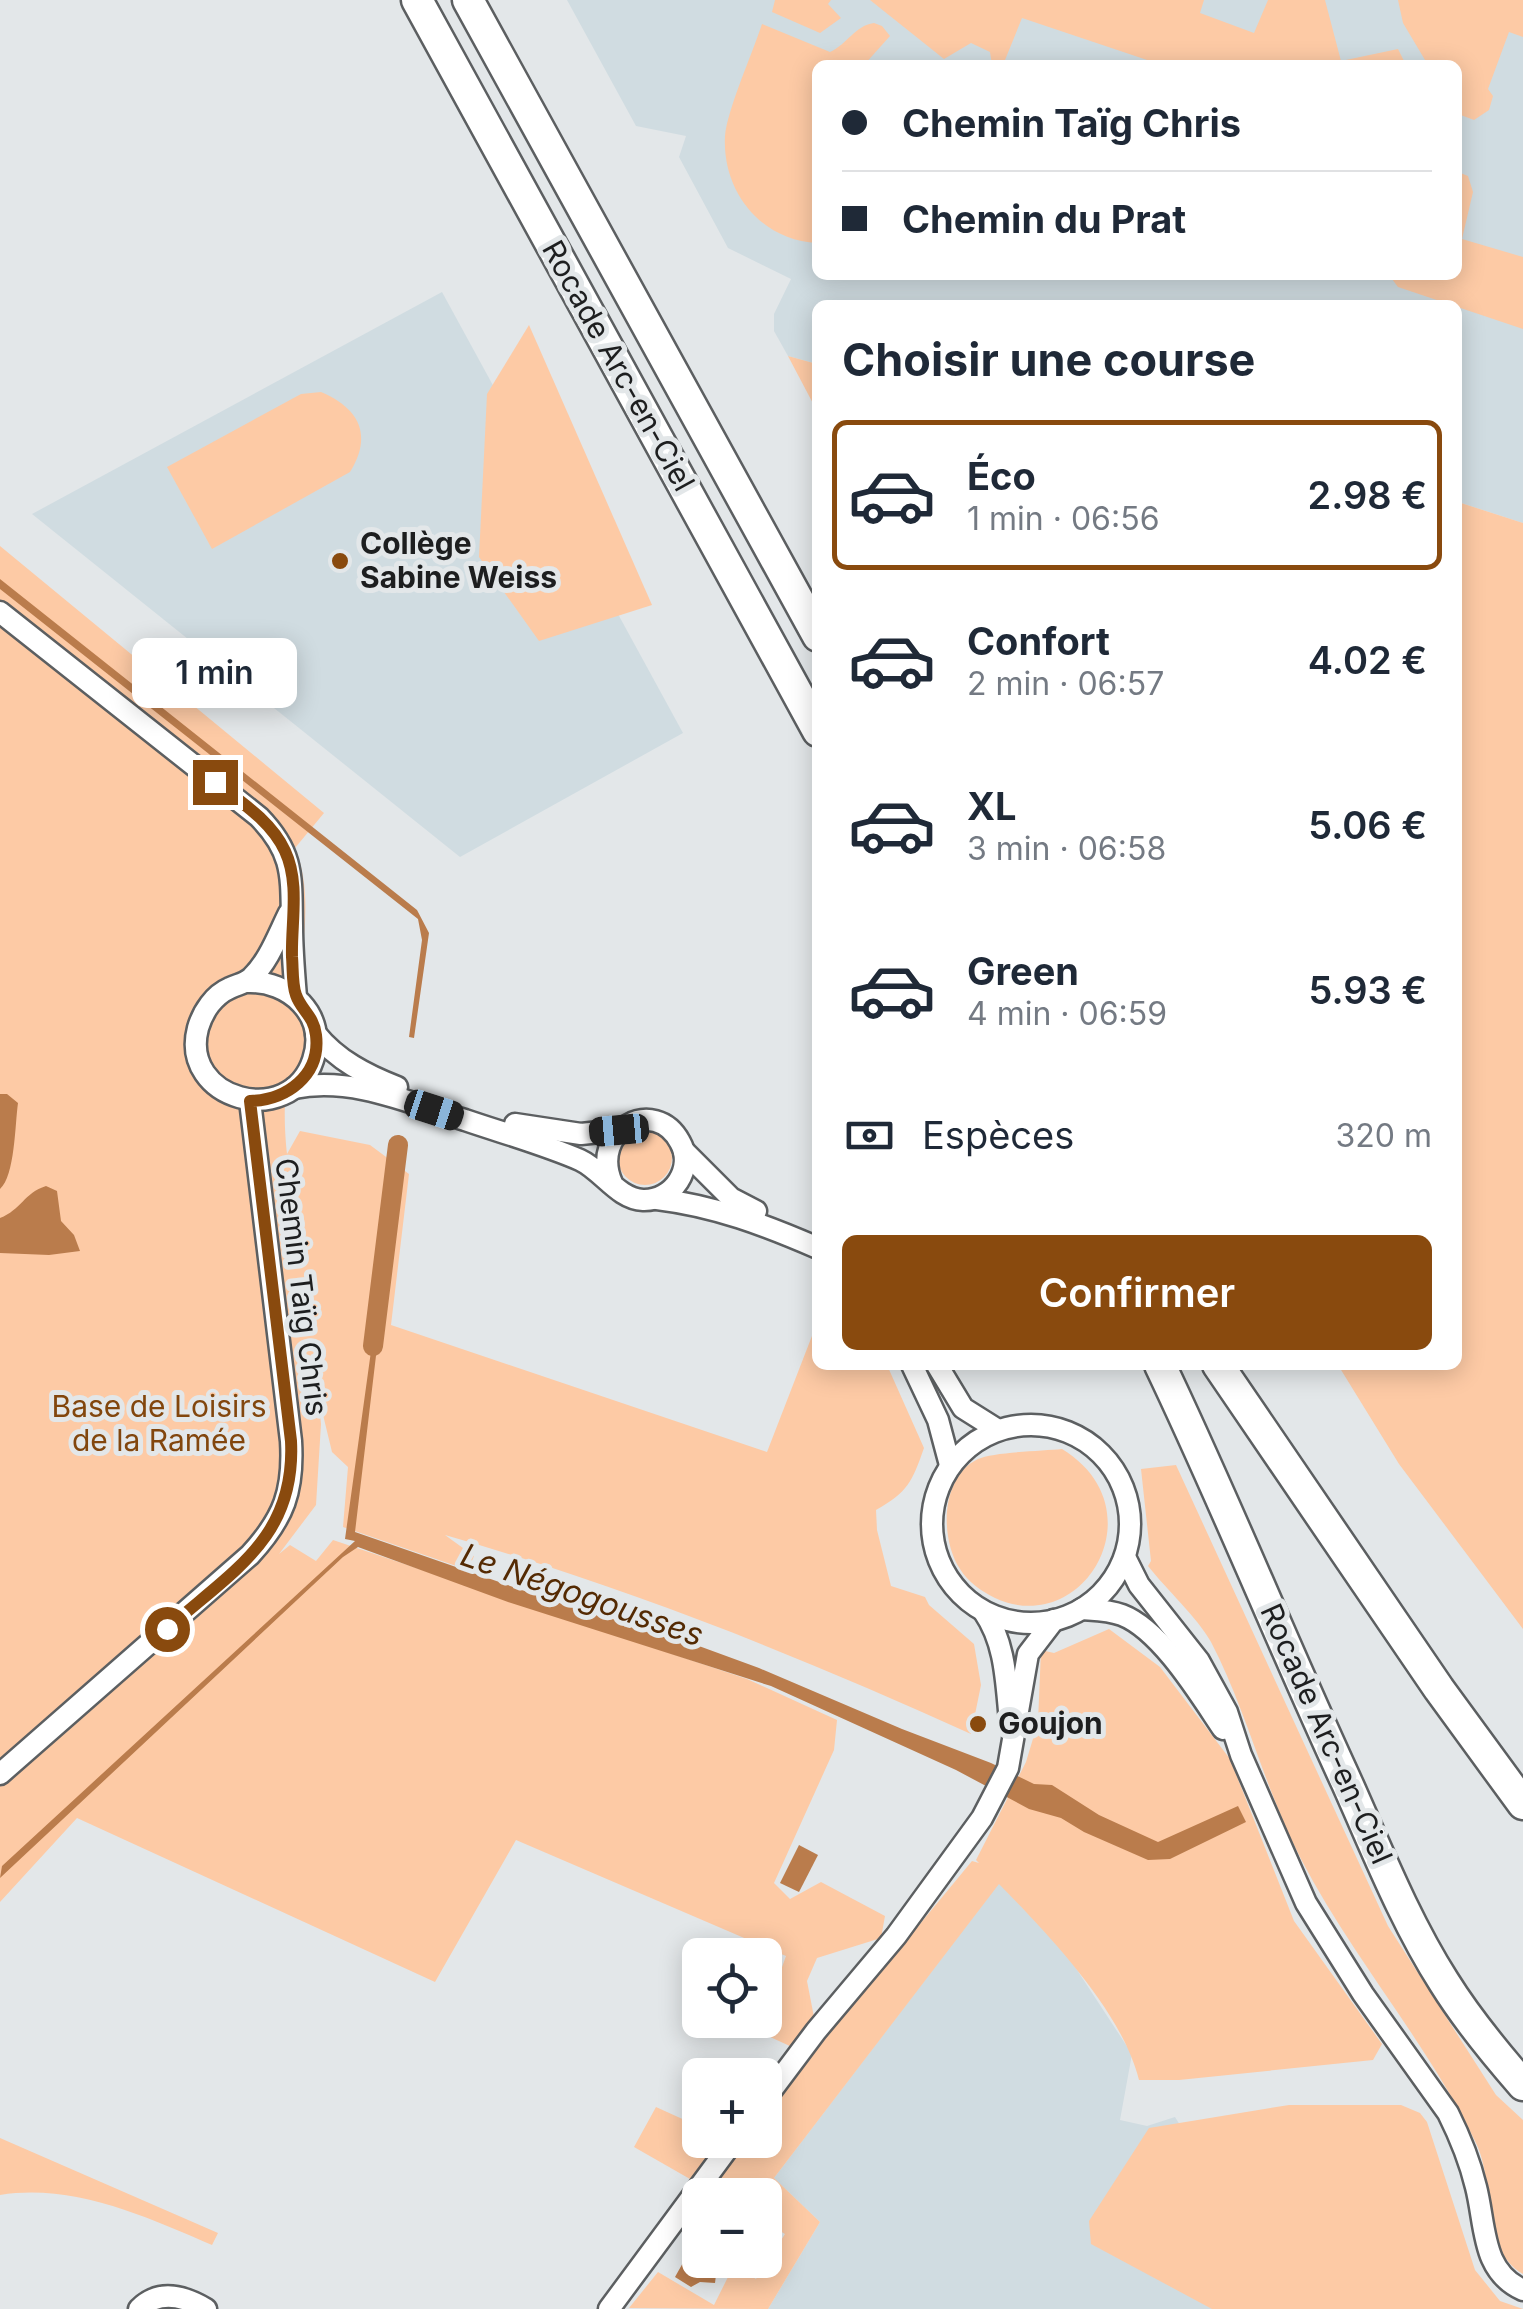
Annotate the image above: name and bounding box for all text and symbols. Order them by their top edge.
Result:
text: Chemin Taïg Chris [902,100,1241,146]
text: Chemin du Prat [902,196,1186,242]
street label: Rocade Arc-en-Ciel [535,234,703,497]
text: Choisir une course [842,332,1255,387]
icon: car [847,450,937,540]
text: Éco [967,453,1036,499]
text: 2.98 € [1308,472,1427,518]
text: 1 min · 06:56 [967,499,1159,538]
place label: Collège Sabine Weiss [360,525,557,595]
marker: Collège Sabine Weiss [329,550,351,572]
icon: car [847,615,937,705]
text: Confort [967,618,1110,664]
callout: 1 min [132,637,298,707]
text: 4.02 € [1308,637,1427,683]
text: 1 min [175,653,254,692]
text: 2 min · 06:57 [967,664,1164,703]
route end [193,760,238,805]
icon: car [847,780,937,870]
text: XL [967,783,1017,829]
text: 5.06 € [1308,802,1427,848]
text: 3 min · 06:58 [967,829,1166,868]
icon: car [847,945,937,1035]
text: Green [967,948,1079,994]
text: 5.93 € [1308,967,1427,1013]
text: 4 min · 06:59 [967,994,1167,1033]
car [401,1086,467,1134]
icon: cash [842,1108,897,1163]
car [588,1112,650,1148]
text: Espèces [922,1112,1074,1158]
text: 320 m [1336,1116,1432,1155]
street label: Chemin Taïg Chris [268,1156,336,1418]
button: Confirmer [842,1235,1432,1350]
park label: Base de Loisirs de la Ramée [52,1388,266,1458]
water label: Le Négogousses [456,1535,708,1654]
street label: Rocade Arc-en-Ciel [1253,1598,1400,1869]
route start [145,1607,190,1652]
place label: Goujon [998,1705,1103,1741]
marker: Goujon [967,1713,989,1735]
map controls [682,1938,782,2278]
button: locate [682,1938,782,2038]
button: + [682,2058,782,2158]
button: − [682,2178,782,2278]

